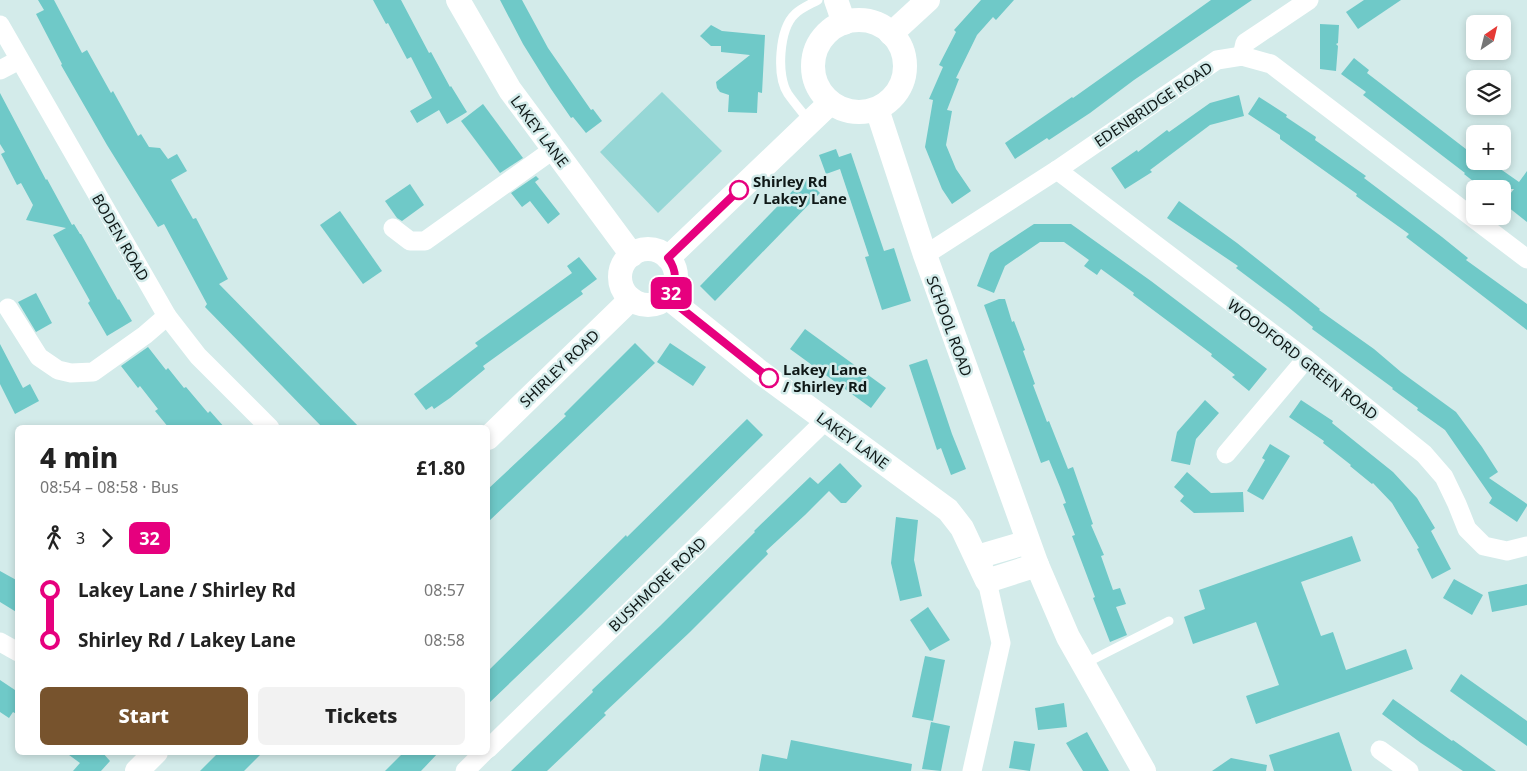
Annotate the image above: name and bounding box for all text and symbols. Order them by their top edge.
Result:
north arrow [1466,15,1511,60]
map controls [1466,15,1511,225]
street label: EDENBRIDGE ROAD [1090,57,1216,151]
button: layers [1466,70,1511,115]
street label: LAKEY LANE [507,91,573,171]
button: + [1466,125,1511,170]
place label: Shirley Rd / Lakey Lane [753,171,847,208]
marker: Shirley Rd / Lakey Lane [729,180,749,200]
button: − [1466,180,1511,225]
street label: BODEN ROAD [88,190,154,284]
street label: SCHOOL ROAD [923,273,977,379]
line badge: 32 [648,277,694,309]
text: 32 [661,281,681,305]
street label: WOODFORD GREEN ROAD [1224,294,1382,424]
street label: SHIRLEY ROAD [515,325,603,411]
place label: Lakey Lane / Shirley Rd [783,359,867,396]
marker: Lakey Lane / Shirley Rd [759,368,779,388]
street label: LAKEY LANE [813,407,893,473]
text: 4 min [40,438,118,476]
text: £1.80 [416,455,465,481]
text: 08:54 – 08:58 · Bus [40,476,179,498]
icon: walk [40,524,68,552]
icon: forward [93,524,121,552]
text: 32 [139,526,160,550]
text: 3 [76,527,85,549]
street label: BUSHMORE ROAD [604,532,710,636]
text: Lakey Lane / Shirley Rd [78,577,296,603]
text: 08:57 [424,579,465,601]
text: Shirley Rd / Lakey Lane [78,627,296,653]
text: 08:58 [424,629,465,651]
button: Start [40,687,248,745]
button: Tickets [258,687,465,745]

